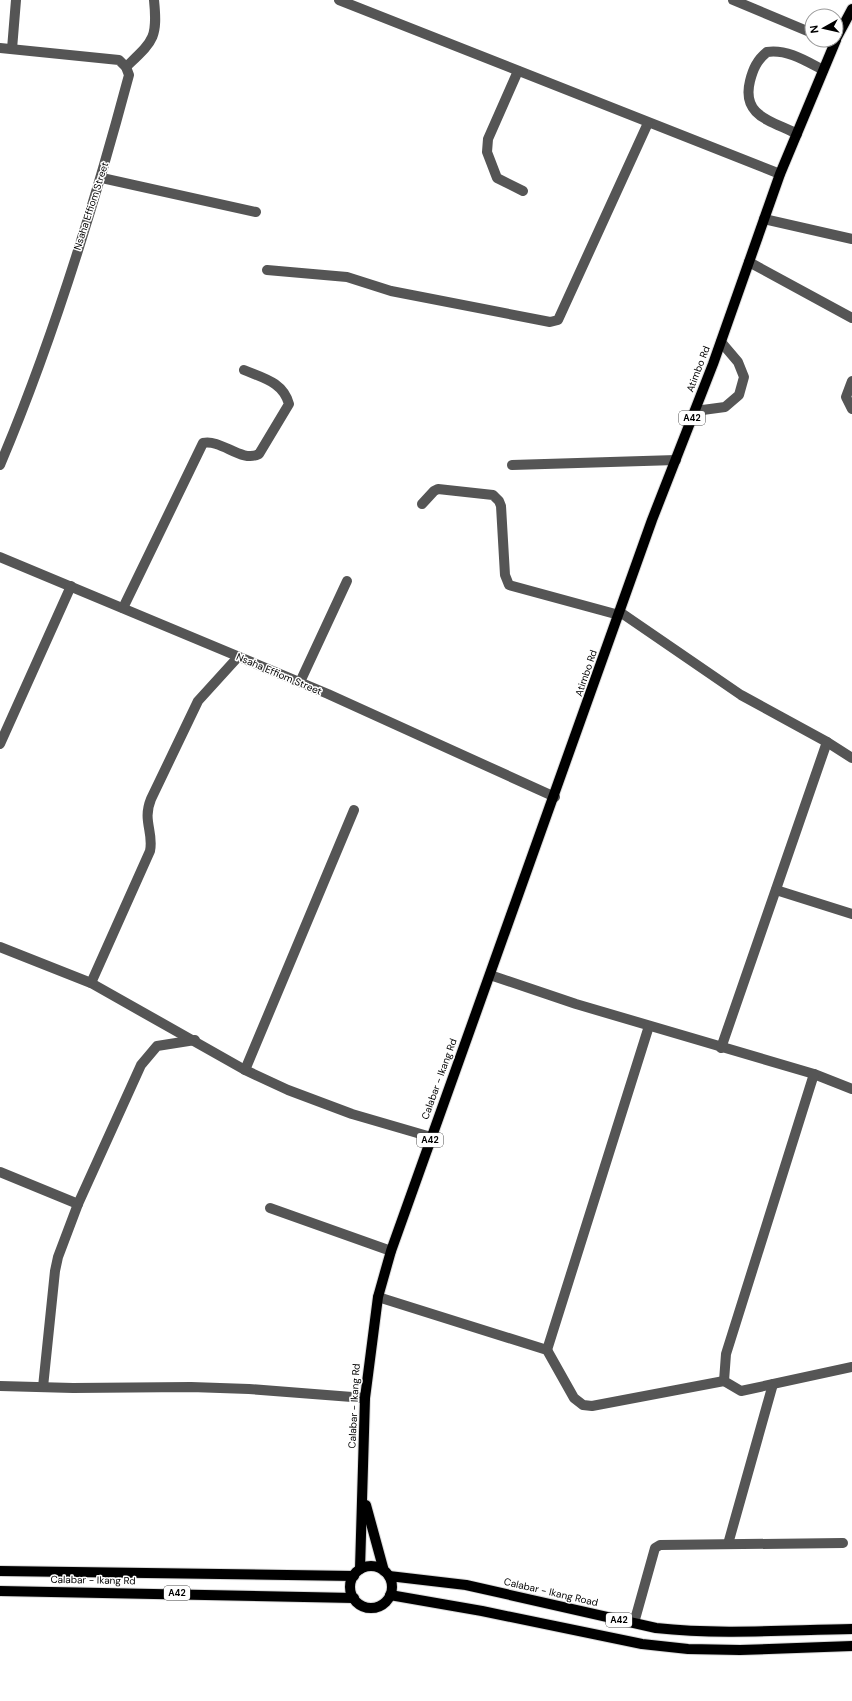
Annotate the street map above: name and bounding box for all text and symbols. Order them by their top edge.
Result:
north arrow [804,8,844,48]
text: N [807,24,822,34]
street label: Nsaha Effiom Street [71,160,111,252]
street label: Atimbo Rd [683,344,713,394]
road number: A42 [679,411,705,425]
street label: Atimbo Rd [572,648,600,698]
street label: Nsaha Effiom Street [234,650,324,698]
street label: Calabar - Ikang Rd [418,1037,460,1121]
road number: A42 [417,1133,443,1147]
street label: Calabar - Ikang Rd [345,1363,363,1449]
street label: Calabar - Ikang Rd [50,1573,136,1587]
street label: Calabar - Ikang Road [503,1575,599,1609]
road number: A42 [164,1586,190,1600]
road number: A42 [606,1613,632,1627]

